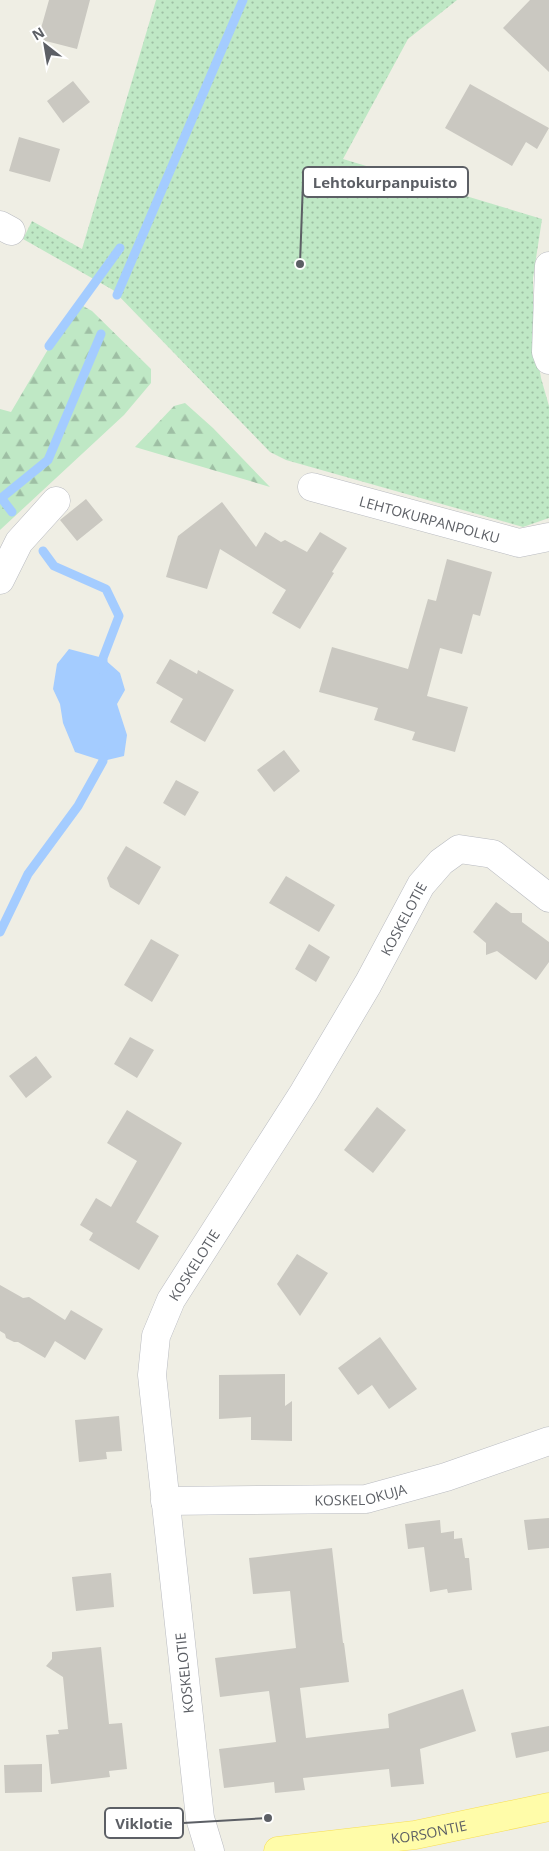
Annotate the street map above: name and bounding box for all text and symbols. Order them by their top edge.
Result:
north arrow [20,20,70,70]
text: N [28,22,48,45]
callout: Lehtokurpanpuisto [303,167,468,197]
text: Lehtokurpanpuisto [313,172,457,192]
street label: LEHTOKURPANPOLKU [357,491,502,547]
street label: KOSKELOTIE [376,878,431,959]
street label: KOSKELOTIE [164,1226,223,1304]
street label: KOSKELOKUJA [314,1479,409,1509]
street label: KOSKELOTIE [170,1632,198,1714]
callout: Viklotie [105,1808,183,1838]
text: Viklotie [115,1813,173,1833]
street label: KORSONTIE [390,1815,468,1847]

